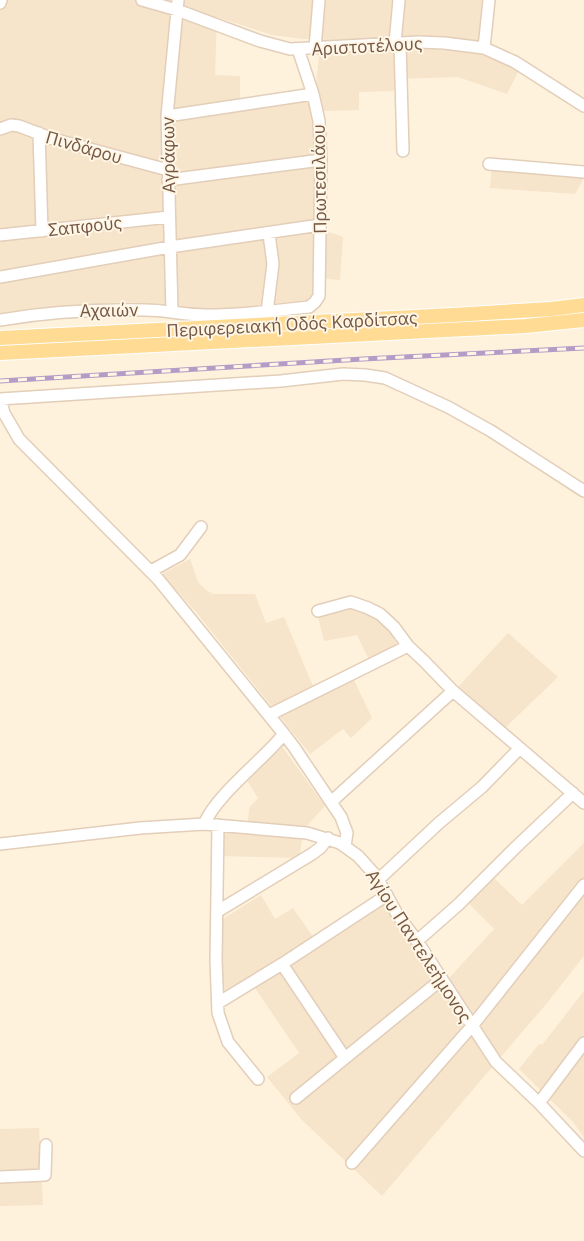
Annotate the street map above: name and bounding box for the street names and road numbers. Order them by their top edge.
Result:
street label: Αριστοτέλους [311,32,423,60]
street label: Αγράφων [156,117,180,193]
street label: Πρωτεσιλάου [307,124,331,234]
street label: Πινδάρου [43,125,125,169]
street label: Σαπφούς [47,211,124,241]
street label: Αχαιών [79,298,139,322]
street label: Περιφερειακή Οδός Καρδίτσας [166,306,419,342]
street label: Αγίου Παντελεήμονος [361,865,477,1027]

